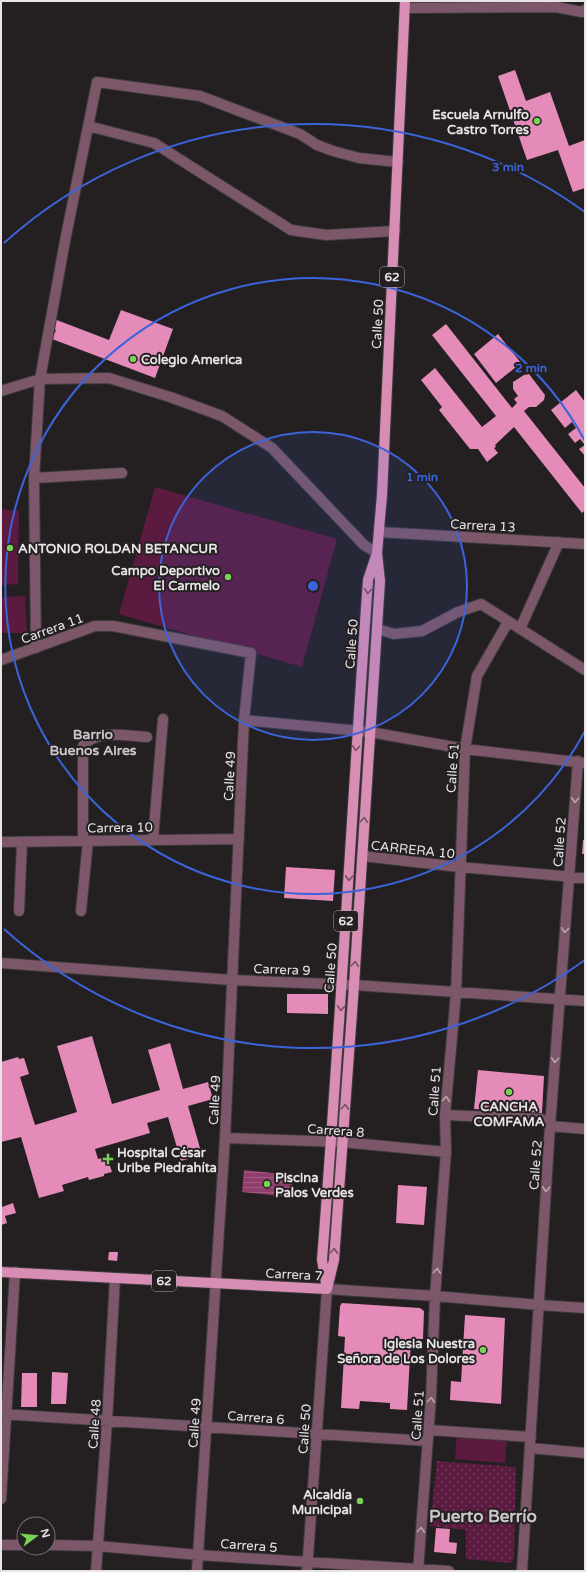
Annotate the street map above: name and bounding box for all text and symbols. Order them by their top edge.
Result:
place label: Escuela Arnulfo Castro Torres [432,107,529,138]
marker: Escuela Arnulfo Castro Torres [532,116,542,126]
text: 3 min [492,160,524,174]
road number: 62 [380,267,404,287]
street label: Calle 50 [369,299,387,349]
place label: Colegio America [141,352,242,368]
marker: Colegio America [128,354,138,364]
text: 2 min [515,361,547,375]
text: 1 min [406,470,438,484]
street label: Carrera 13 [450,516,516,536]
place label: ANTONIO ROLDAN BETANCUR [18,541,217,557]
marker: ANTONIO ROLDAN BETANCUR [5,543,15,553]
place label: Campo Deportivo El Carmelo [111,563,220,594]
marker: Campo Deportivo El Carmelo [223,572,233,582]
centre of rings [306,579,320,593]
one-way arrow [363,588,372,594]
street label: Carrera 11 [19,610,86,648]
street label: Calle 50 [342,619,362,670]
district label: Barrio Buenos Aires [49,726,137,759]
street label: Calle 51 [443,743,463,794]
one-way arrow [352,745,361,751]
street label: Calle 49 [221,751,239,801]
one-way arrow [571,797,580,803]
one-way arrow [360,817,369,823]
street label: Calle 52 [550,817,570,868]
street label: Carrera 10 [87,819,153,837]
street label: CARRERA 10 [370,838,456,862]
one-way arrow [344,875,353,881]
road number: 62 [334,911,358,931]
one-way arrow [560,927,569,933]
street label: Calle 50 [321,943,341,994]
street label: Carrera 9 [253,961,311,979]
one-way arrow [351,961,360,967]
one-way arrow [336,1005,345,1011]
one-way arrow [550,1057,559,1063]
street label: Calle 51 [425,1066,445,1117]
street label: Calle 49 [206,1075,224,1125]
marker: CANCHA COMFAMA [504,1087,514,1097]
one-way arrow [441,1096,450,1102]
place label: CANCHA COMFAMA [473,1099,545,1130]
one-way arrow [340,1104,349,1110]
street label: Carrera 8 [307,1121,365,1141]
street label: Calle 52 [526,1140,546,1191]
place label: Hospital César Uribe Piedrahíta [117,1145,217,1176]
marker: Hospital César Uribe Piedrahíta [102,1153,114,1165]
place label: Piscina Palos Verdes [275,1170,354,1201]
marker: Piscina Palos Verdes [262,1179,272,1189]
one-way arrow [542,1186,550,1192]
one-way arrow [330,1248,339,1254]
street label: Carrera 7 [265,1266,323,1284]
one-way arrow [433,1268,442,1274]
road number: 62 [152,1271,176,1291]
place label: Iglesia Nuestra Señora de Los Dolores [337,1336,475,1367]
marker: Iglesia Nuestra Señora de Los Dolores [478,1345,488,1355]
street label: Calle 51 [408,1390,428,1441]
one-way arrow [426,1397,435,1403]
street label: Calle 49 [185,1398,205,1449]
street label: Calle 48 [85,1399,105,1450]
street label: Calle 50 [295,1404,315,1455]
street label: Carrera 6 [227,1408,285,1428]
place label: Alcaldía Municipal [292,1487,352,1518]
marker: Alcaldía Municipal [355,1496,365,1506]
district label: Puerto Berrío [429,1506,537,1527]
north arrow [16,1516,56,1556]
text: N [38,1527,53,1539]
one-way arrow [416,1527,425,1533]
street label: Carrera 5 [220,1536,278,1556]

